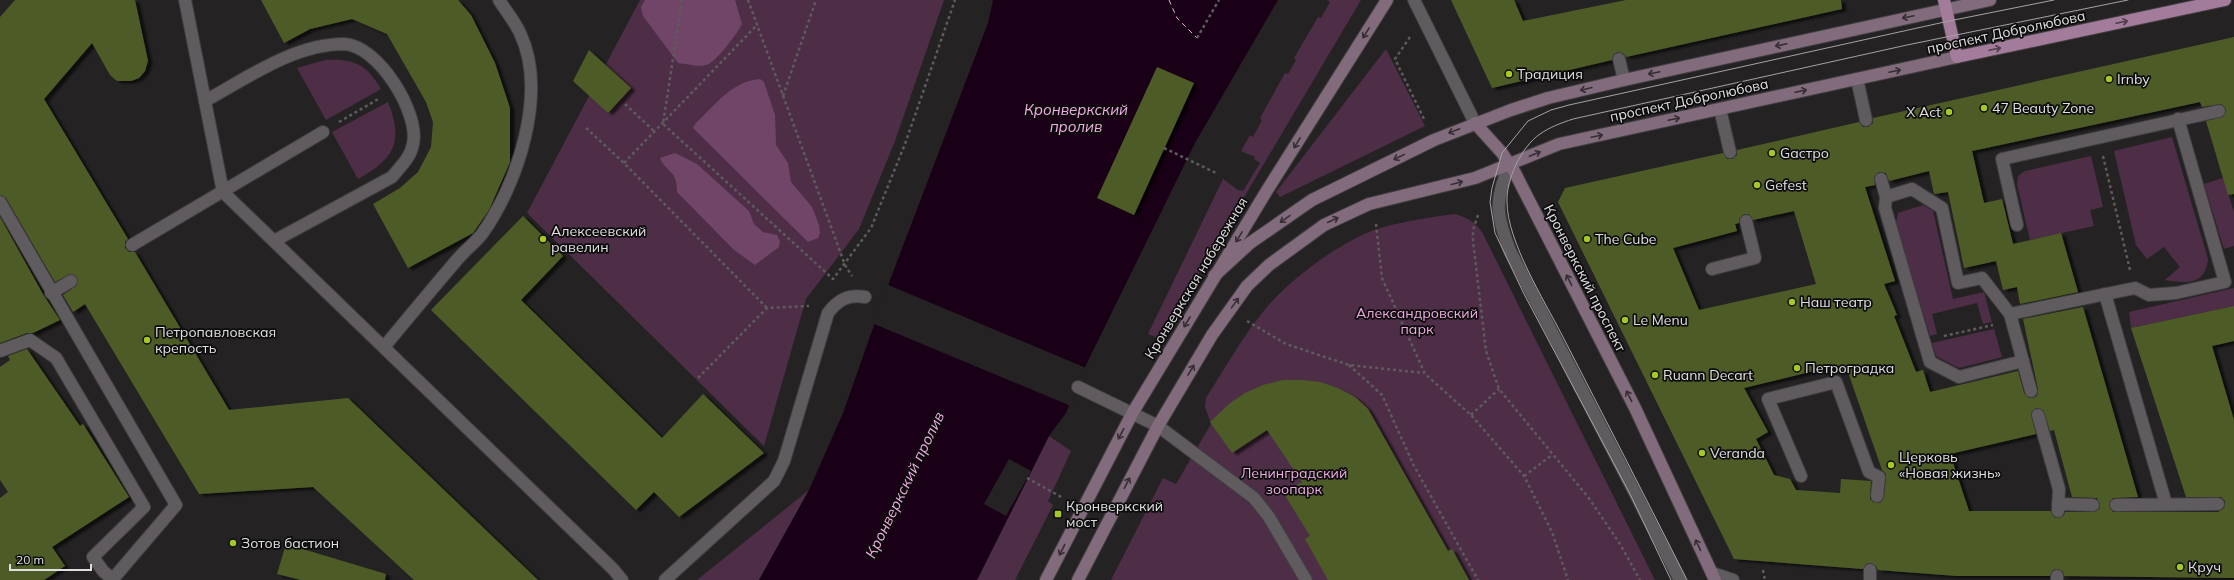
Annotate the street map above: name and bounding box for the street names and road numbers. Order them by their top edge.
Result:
street label: проспект Добролюбова [1925,6,2087,58]
street label: проспект Добролюбова [1608,74,1770,126]
street label: Кронверкская набережная [1141,194,1251,362]
street label: Кронверкский проспект [1540,201,1630,355]

